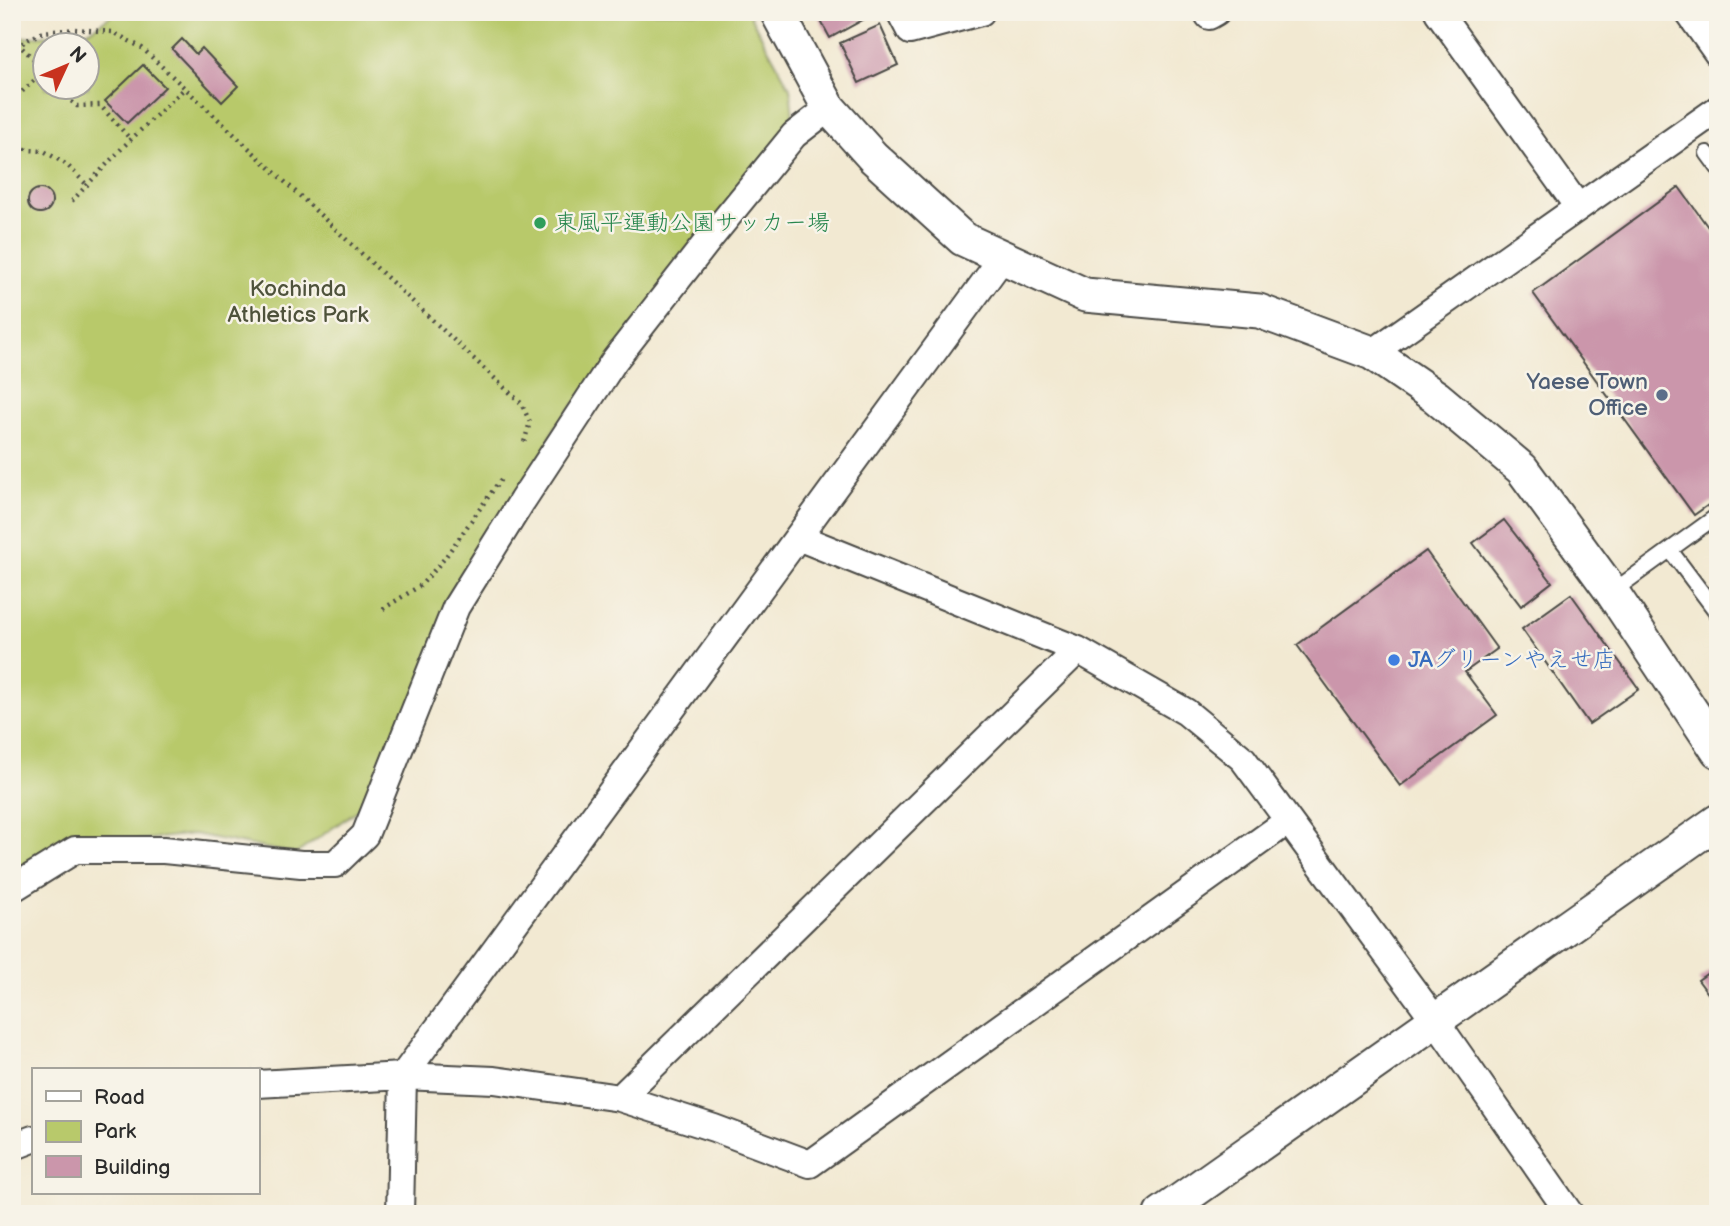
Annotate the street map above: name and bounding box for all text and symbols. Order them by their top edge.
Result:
north arrow [32,32,102,102]
text: N [64,42,90,68]
place label: 東風平運動公園サッカー場 [554,209,830,237]
marker: 東風平運動公園サッカー場 [532,215,548,231]
park label: Kochinda Athletics Park [228,275,369,329]
place label: Yaese Town Office [1526,368,1648,422]
marker: Yaese Town Office [1654,387,1670,403]
place label: JAグリーンやえせ店 [1408,646,1616,674]
marker: JAグリーンやえせ店 [1386,652,1402,668]
legend [32,1068,259,1194]
text: Road [94,1085,145,1110]
text: Park [94,1119,137,1144]
text: Building [94,1155,170,1180]

